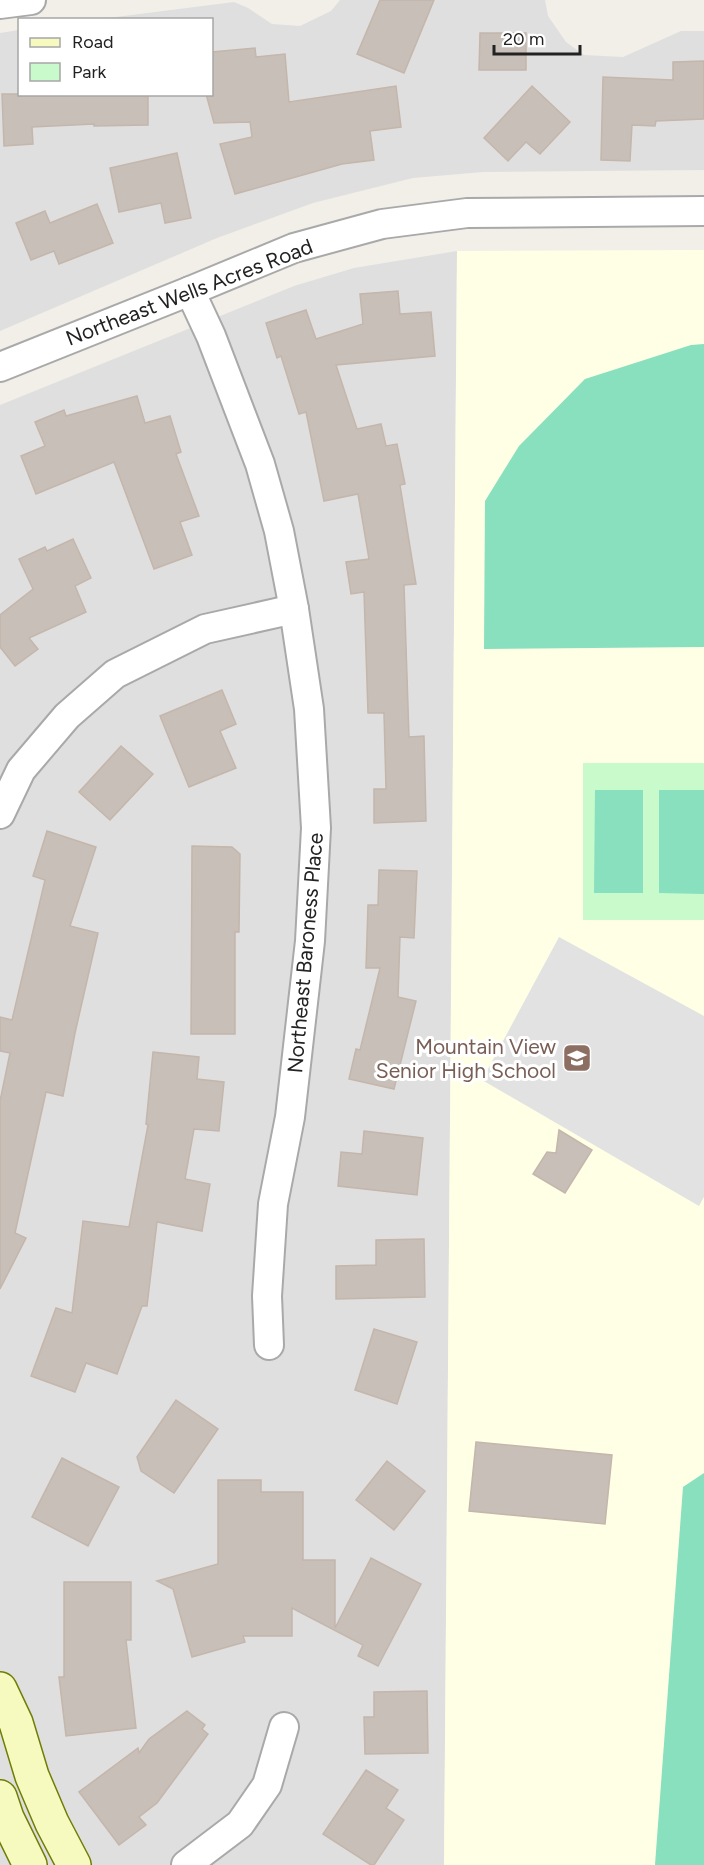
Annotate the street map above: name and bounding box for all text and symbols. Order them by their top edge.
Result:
legend [18,18,213,96]
scale bar [494,18,580,56]
text: 20 m [503,28,544,50]
text: Road [72,31,113,53]
text: Park [72,61,107,83]
street label: Northeast Wells Acres Road [62,233,316,351]
street label: Northeast Baroness Place [282,832,328,1074]
place label: Mountain View Senior High School [376,1034,557,1083]
school or university icon: Mountain View Senior High School [561,1042,593,1074]

